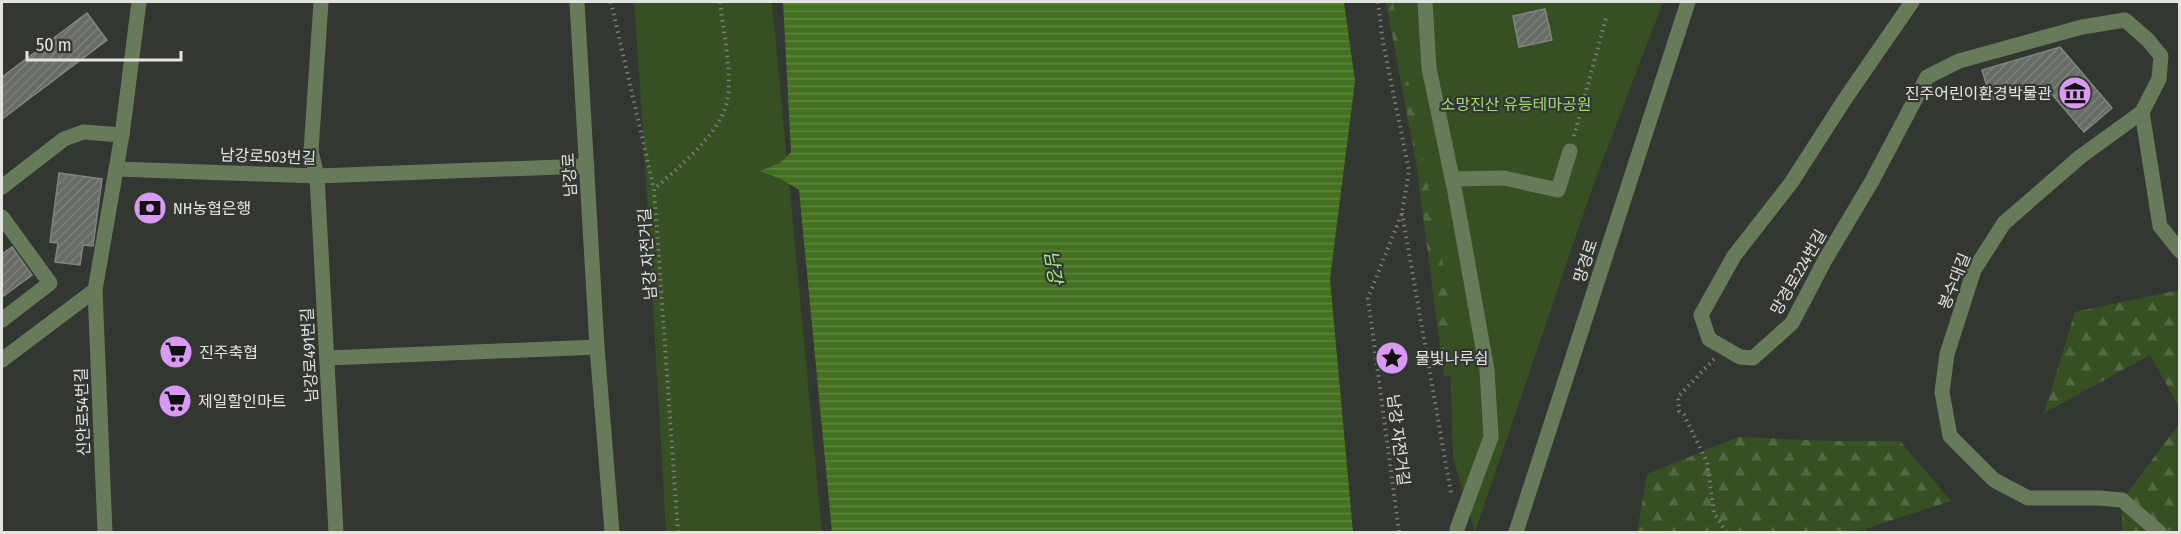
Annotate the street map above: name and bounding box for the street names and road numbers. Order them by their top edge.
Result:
street label: 남강로503번길 [220,145,316,168]
street label: 남강로 [559,152,580,198]
street label: 남강 자전거길 [635,207,660,301]
street label: 망경로224번길 [1766,226,1830,318]
street label: 망경로 [1570,237,1601,285]
street label: 봉수대길 [1935,250,1974,312]
street label: 남강로491번길 [298,307,321,403]
street label: 신안로54번길 [71,367,94,457]
street label: 남강 자전거길 [1383,393,1414,487]

